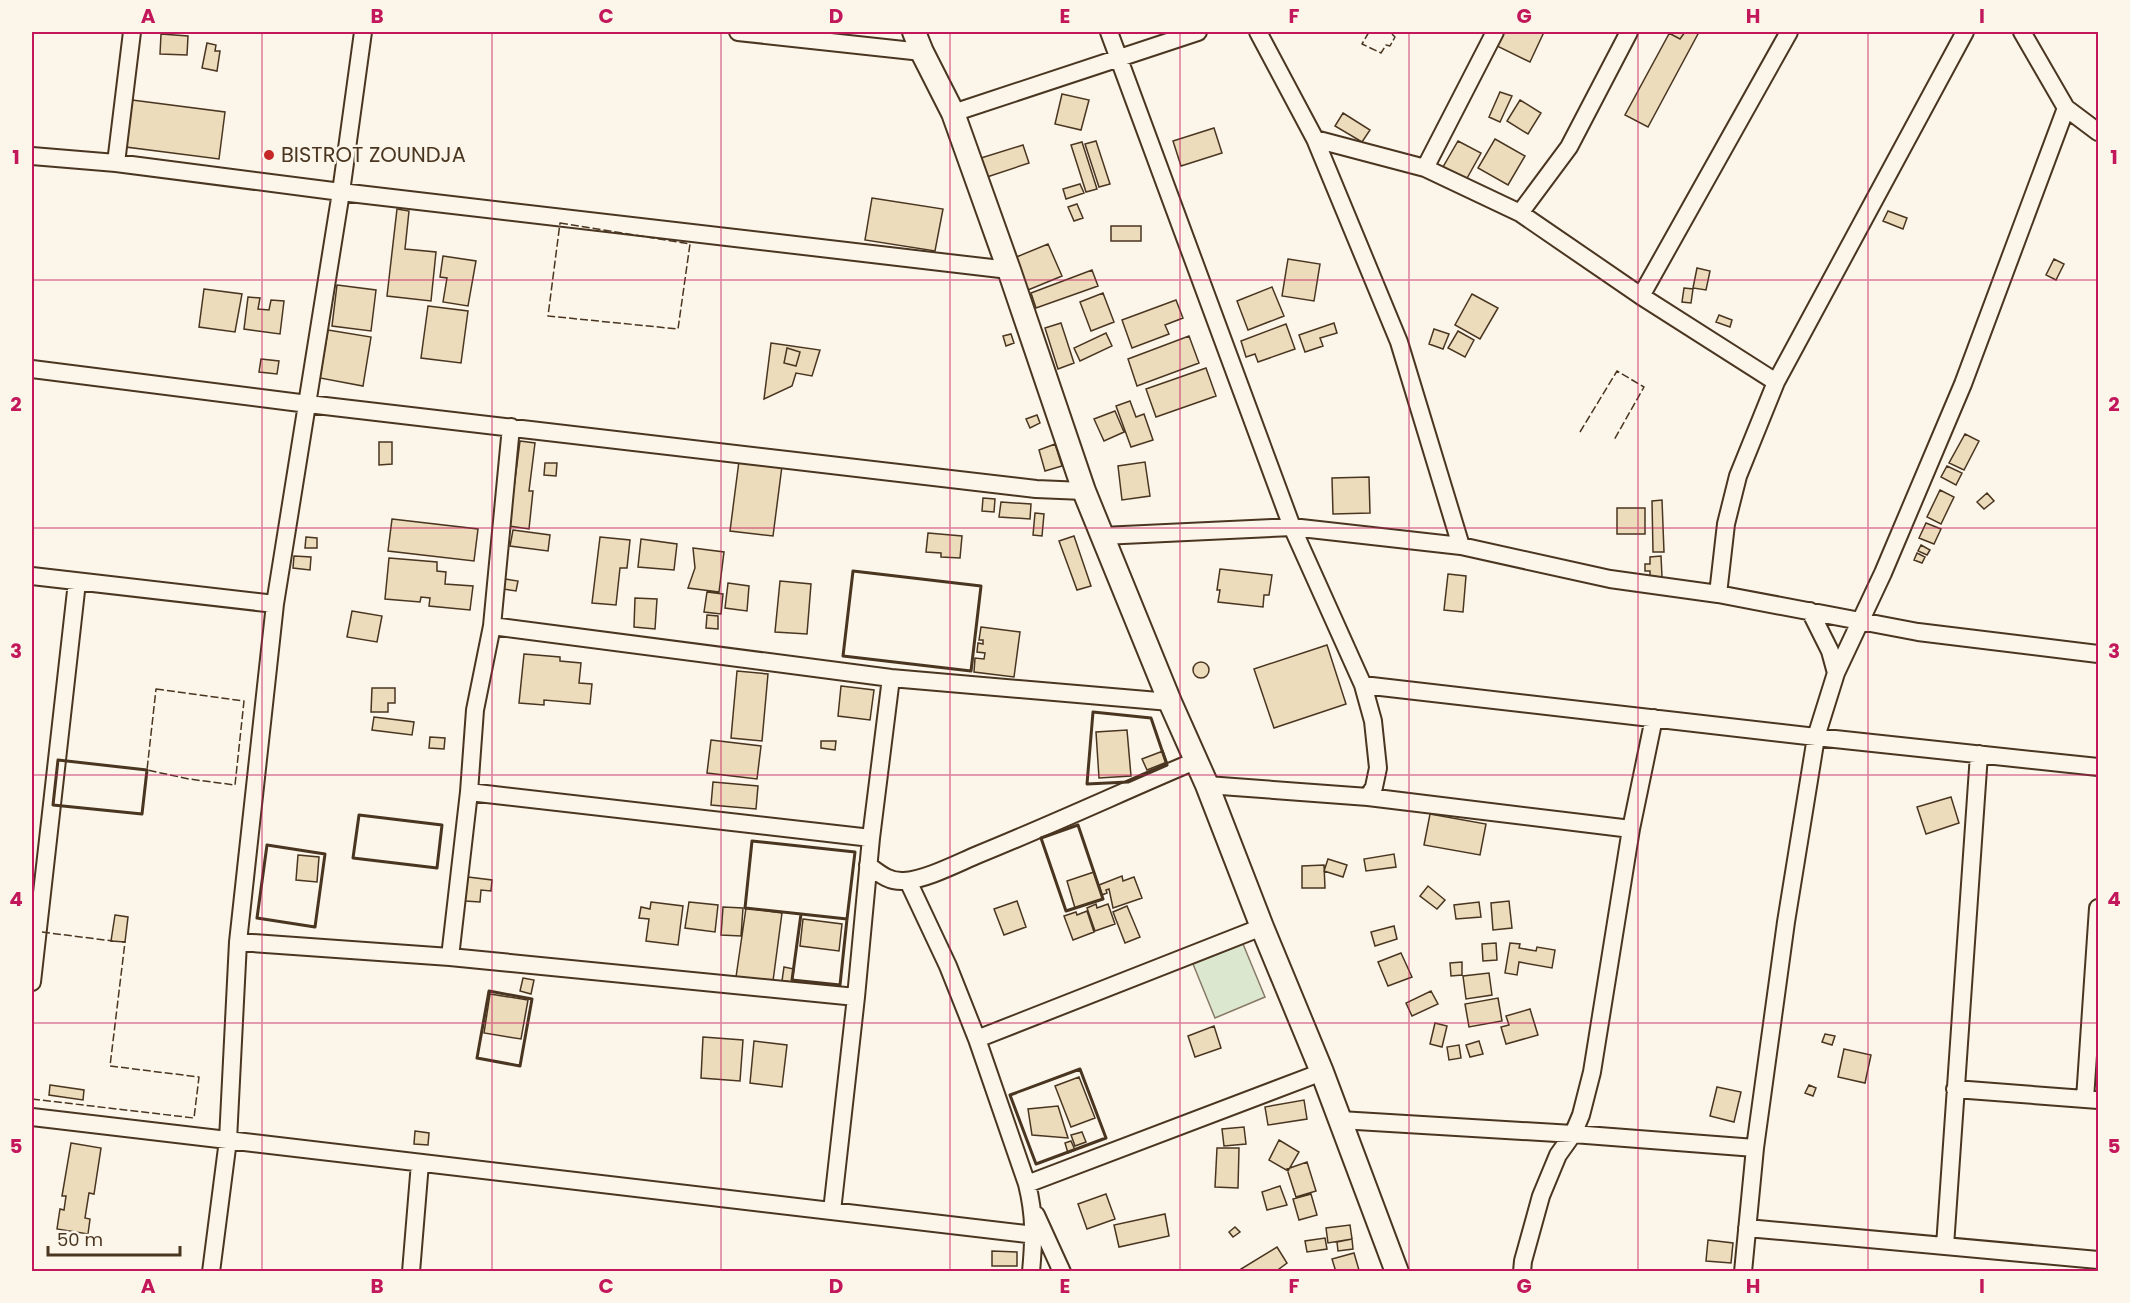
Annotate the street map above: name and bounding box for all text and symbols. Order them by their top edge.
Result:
text: A [141,2,156,30]
text: B [370,2,384,30]
text: C [598,2,614,30]
text: D [829,2,843,30]
text: E [1060,2,1070,30]
text: F [1289,2,1300,30]
text: G [1516,2,1532,30]
text: H [1746,2,1760,30]
text: I [1979,2,1985,30]
place label: BISTROT ZOUNDJA [281,140,466,169]
text: 1 [12,143,20,171]
text: 1 [2110,143,2118,171]
marker: BISTROT ZOUNDJA [262,148,276,162]
text: 2 [10,390,22,418]
text: 2 [2108,390,2120,418]
text: 3 [10,637,22,665]
text: 3 [2108,637,2120,665]
text: 4 [9,885,23,913]
text: 4 [2107,885,2121,913]
text: 5 [10,1132,23,1160]
text: 5 [2108,1132,2121,1160]
scale bar [48,1219,180,1257]
text: 50 m [57,1227,103,1252]
text: A [141,1272,156,1300]
text: B [370,1272,384,1300]
text: C [598,1272,614,1300]
text: D [829,1272,843,1300]
text: E [1060,1272,1070,1300]
text: F [1289,1272,1300,1300]
text: G [1516,1272,1532,1300]
text: H [1746,1272,1760,1300]
text: I [1979,1272,1985,1300]

